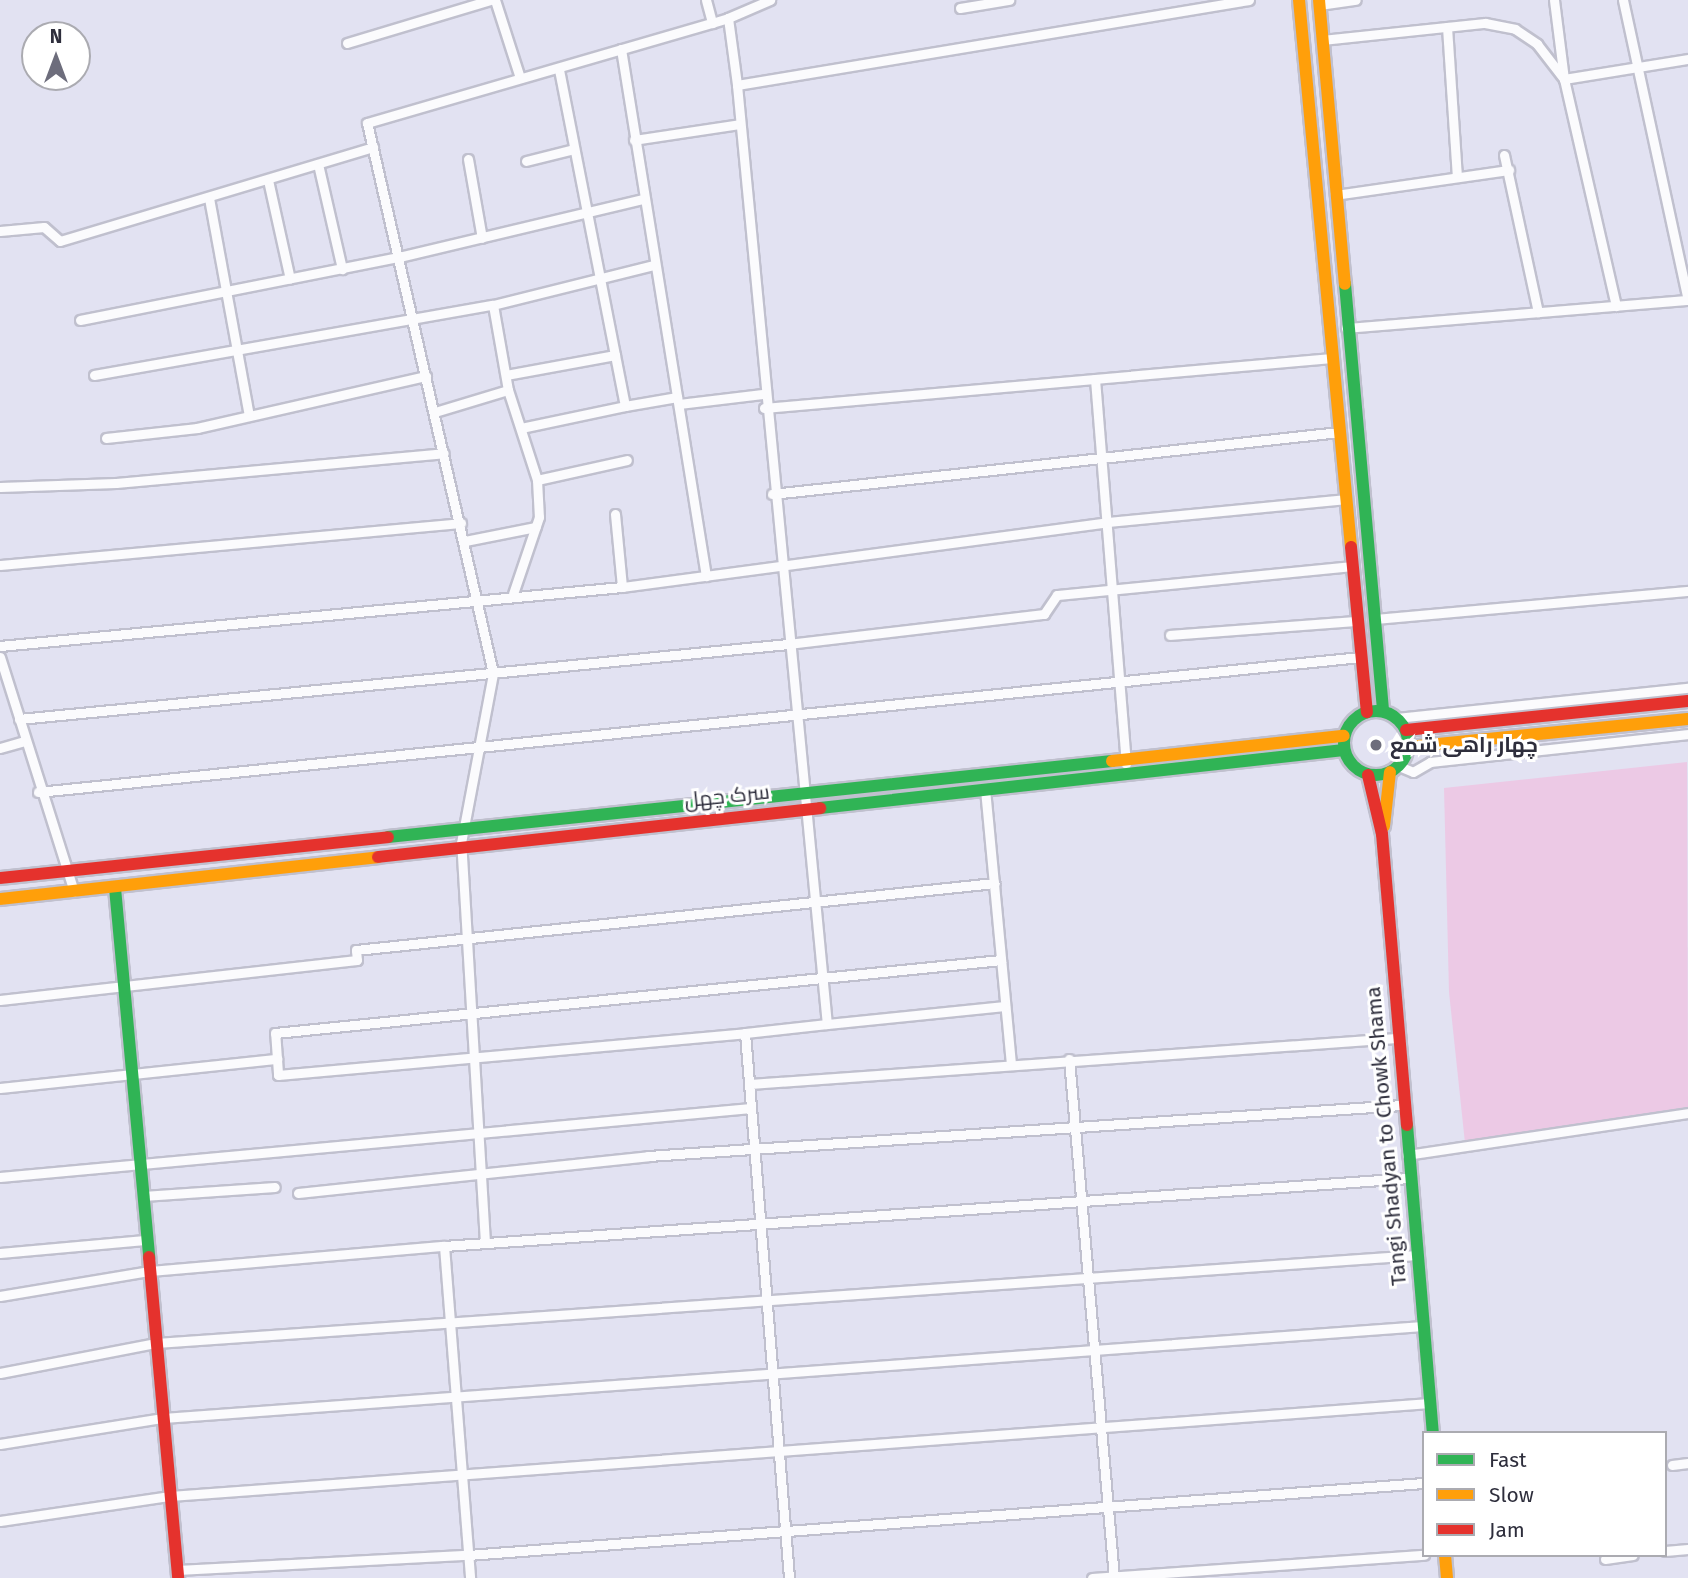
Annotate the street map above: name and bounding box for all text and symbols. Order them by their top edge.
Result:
north arrow [21,21,91,91]
text: N [50,25,62,48]
place label: چهار راهی شمع [1390,732,1538,758]
marker: چهار راهی شمع [1368,737,1384,753]
street label: سرک چهل [683,779,771,813]
street label: Tangi Shadyan to Chowk Shama [1360,985,1412,1287]
legend [1422,1431,1667,1557]
text: Fast [1489,1447,1527,1473]
text: Slow [1489,1482,1534,1508]
text: Jam [1489,1517,1525,1543]

